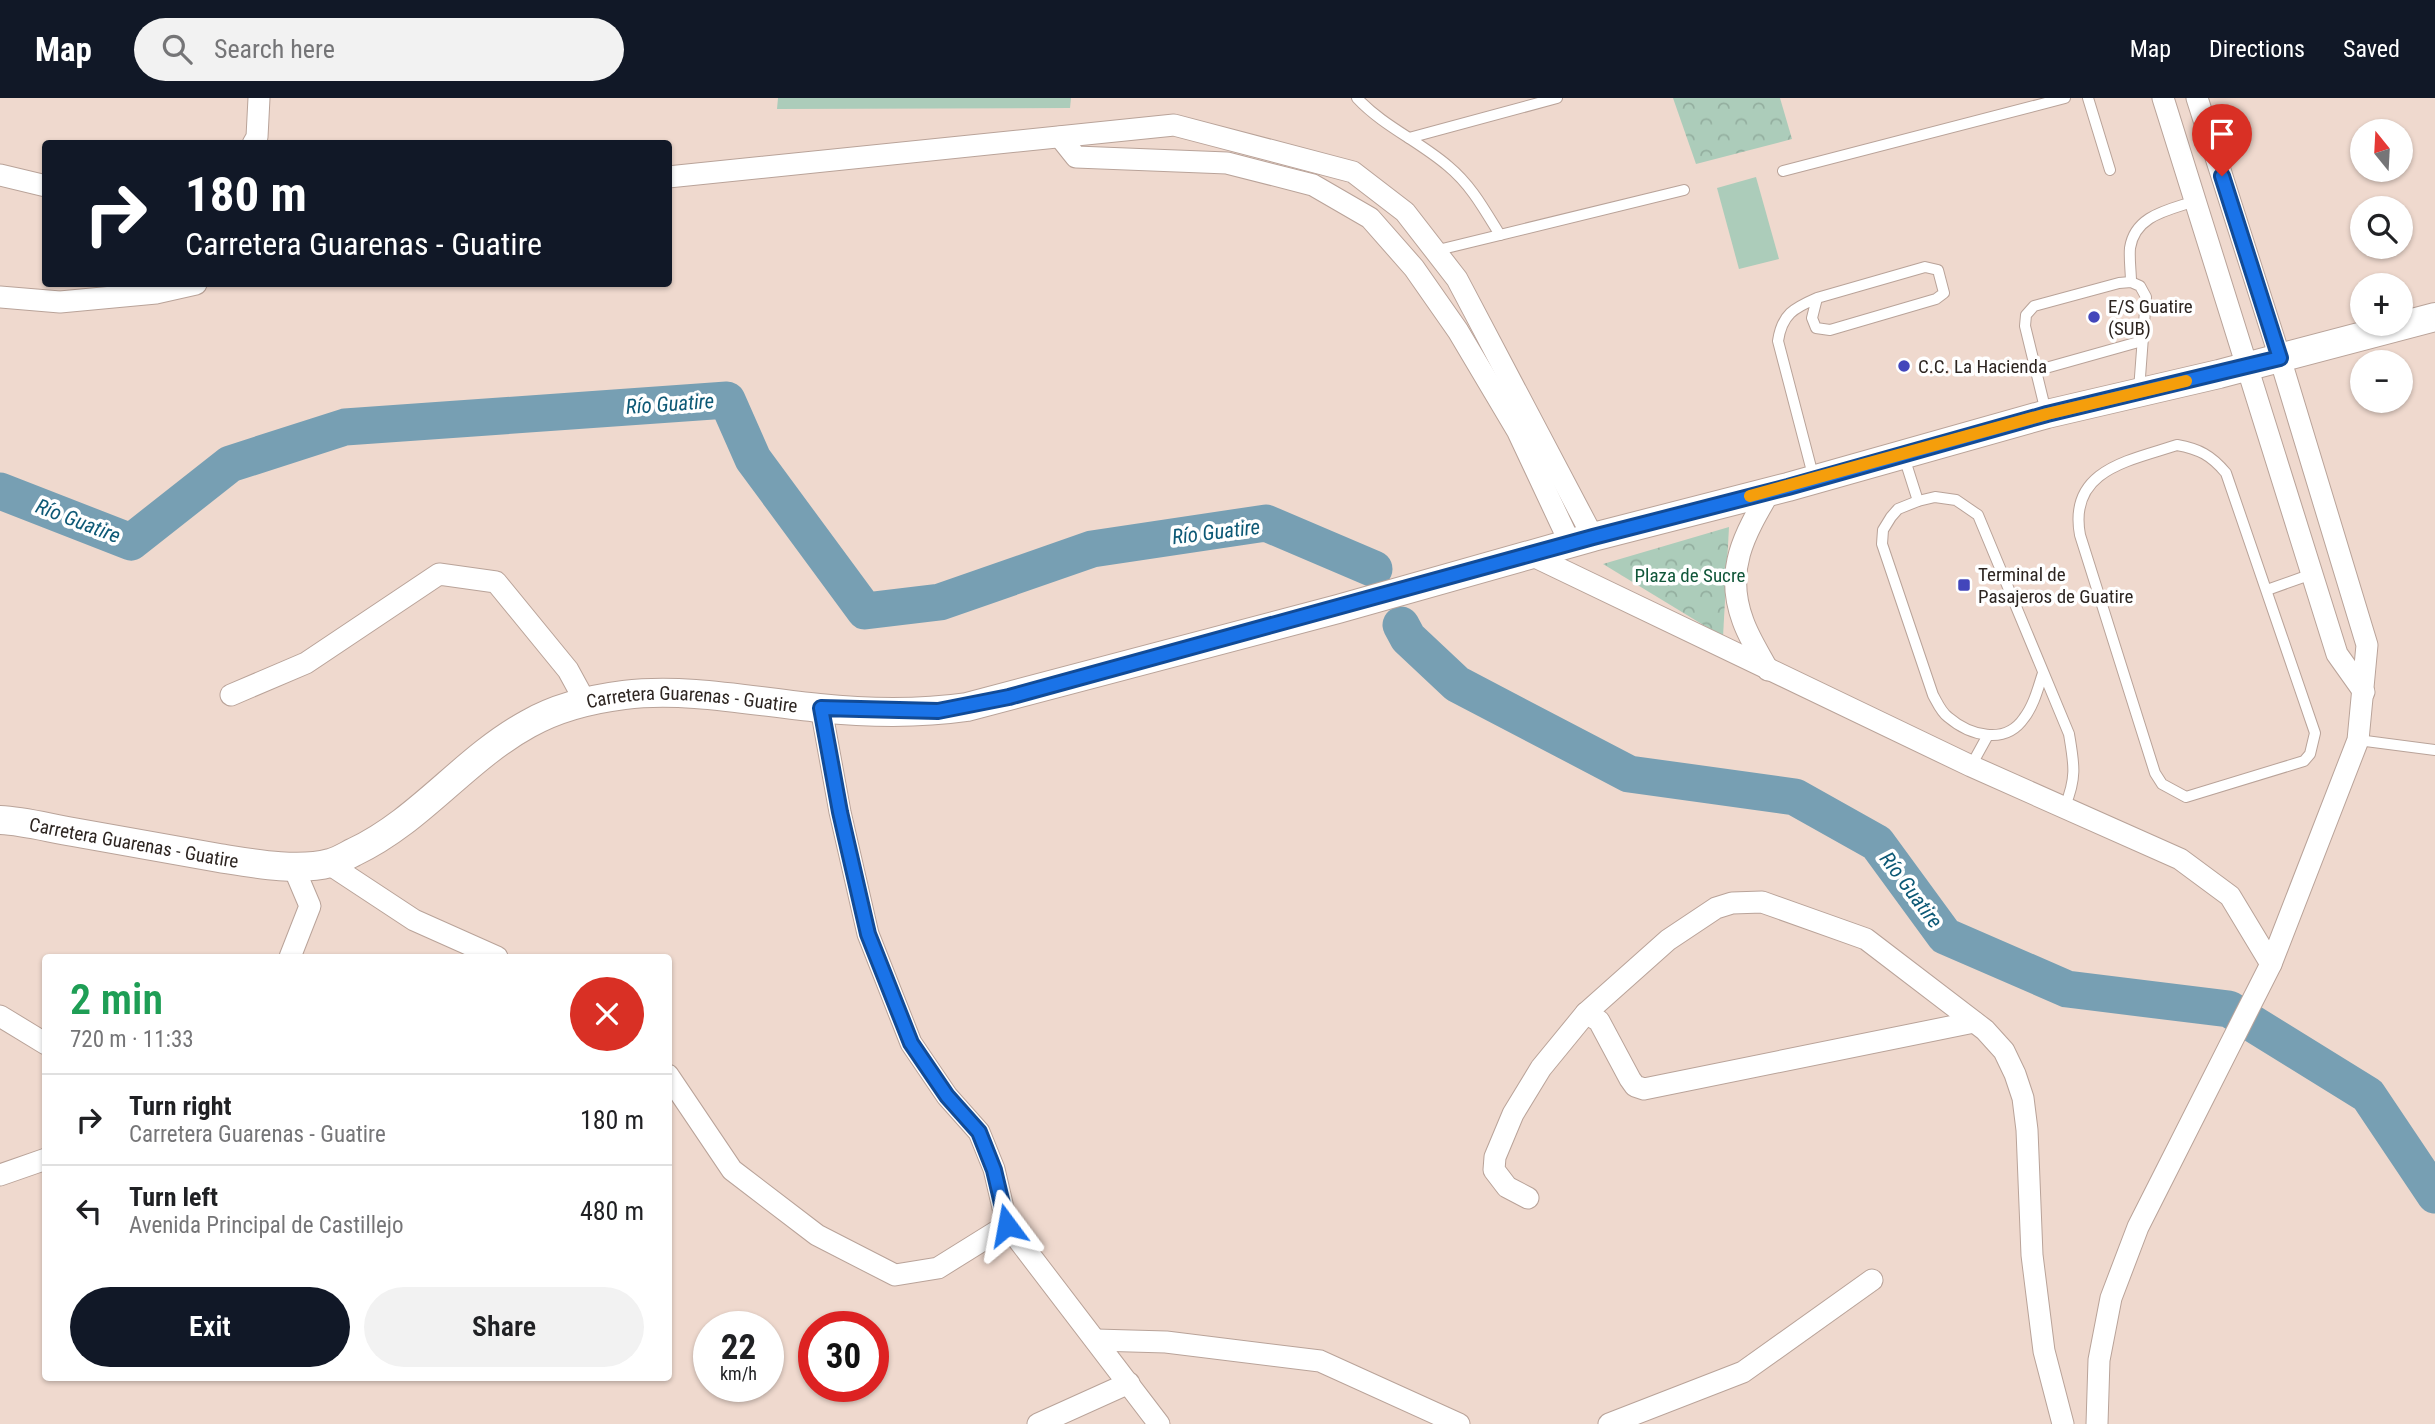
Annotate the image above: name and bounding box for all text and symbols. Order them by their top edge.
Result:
search box [134,18,624,81]
text: Map [35,30,92,69]
icon: search [158,30,196,68]
text: Search here [214,34,335,64]
text: Map [2130,35,2171,63]
text: Directions [2209,35,2305,63]
text: Saved [2343,35,2400,63]
pin [2192,104,2252,176]
icon: arrive [2203,115,2241,153]
north arrow [2350,119,2413,182]
map controls [2350,119,2413,413]
text: 180 m [185,166,307,223]
icon: right [70,168,161,259]
button: search [2350,196,2413,259]
text: Carretera Guarenas - Guatire [185,225,542,263]
button: + [2350,273,2413,336]
place label: E/S Guatire (SUB) [2108,295,2193,340]
marker: E/S Guatire (SUB) [2086,309,2102,325]
button: − [2350,350,2413,413]
place label: C.C. La Hacienda [1918,355,2047,378]
marker: C.C. La Hacienda [1896,358,1912,374]
water label: Río Guatire [625,389,715,419]
water label: Río Guatire [32,494,124,548]
water label: Río Guatire [1171,515,1261,549]
place label: Terminal de Pasajeros de Guatire [1978,563,2133,608]
park label: Plaza de Sucre [1635,564,1745,587]
marker: Terminal de Pasajeros de Guatire [1956,577,1972,593]
street label: Carretera Guarenas - Guatire [584,681,799,717]
street label: Carretera Guarenas - Guatire [27,812,240,872]
water label: Río Guatire [1875,847,1947,933]
text: 2 min [70,975,163,1024]
button: close [570,977,644,1051]
text: 720 m · 11:33 [70,1026,194,1053]
text: Turn right [129,1091,231,1121]
icon: right [70,1101,108,1139]
text: 180 m [580,1105,644,1135]
text: Carretera Guarenas - Guatire [129,1121,386,1148]
text: Turn left [129,1182,218,1212]
position arrow [970,1188,1044,1262]
icon: left [70,1192,108,1230]
text: 480 m [580,1196,644,1226]
text: Avenida Principal de Castillejo [129,1212,403,1239]
button: Exit [70,1287,350,1367]
button: Share [364,1287,644,1367]
speed limit sign: 30 [798,1311,889,1402]
text: 22 [721,1327,756,1368]
text: km/h [720,1363,757,1384]

